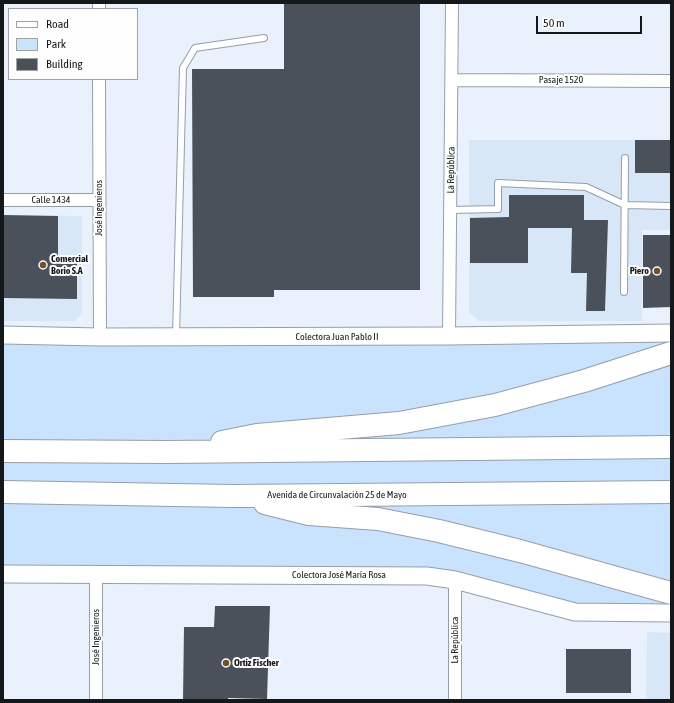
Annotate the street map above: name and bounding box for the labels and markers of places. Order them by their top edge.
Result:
place label: Comercial Borio S.A [51,253,88,276]
marker: Comercial Borio S.A [38,260,48,270]
place label: Piero [630,265,649,277]
marker: Piero [652,266,662,276]
place label: Ortiz Fischer [234,657,279,669]
marker: Ortiz Fischer [221,658,231,668]

